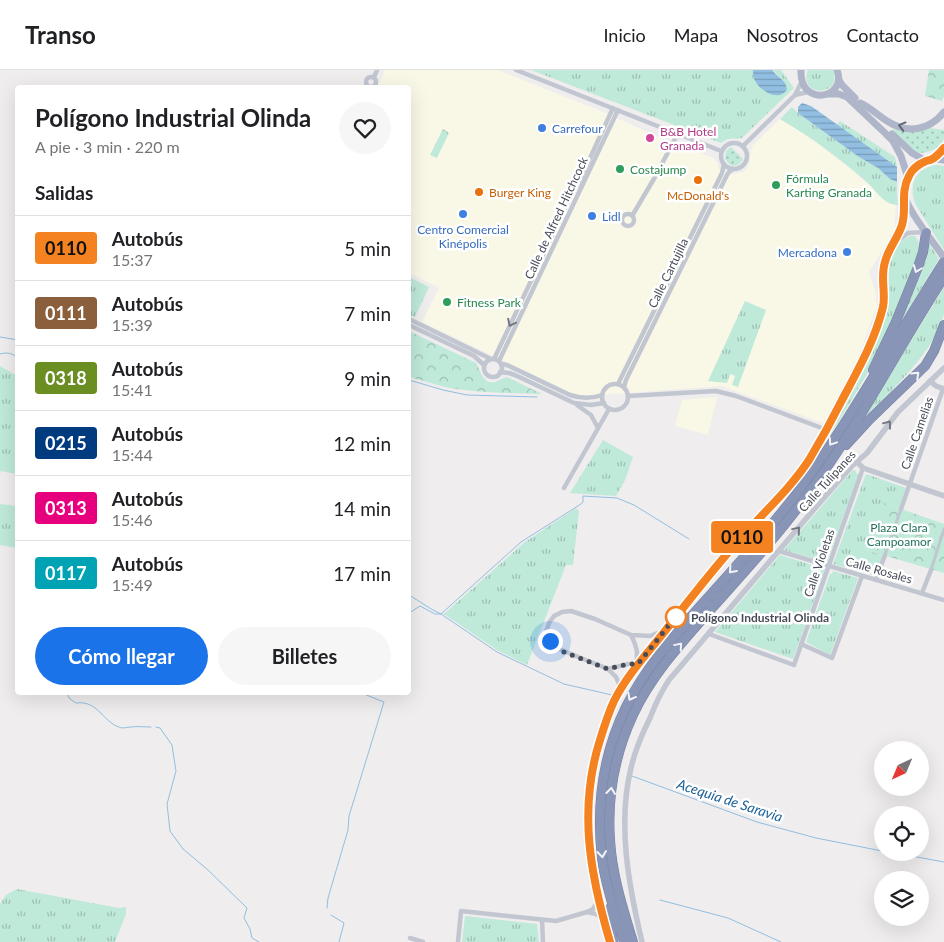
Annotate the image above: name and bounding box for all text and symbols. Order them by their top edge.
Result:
text: Transo [25,20,96,49]
text: Inicio [603,24,646,46]
text: Mapa [674,24,718,46]
text: Nosotros [746,24,818,46]
text: Contacto [846,24,919,46]
button: heart [339,102,391,154]
text: Polígono Industrial Olinda [35,103,311,132]
place label: Carrefour [552,121,603,136]
marker: Carrefour [536,122,548,134]
one-way arrow [898,122,906,132]
place label: B&B Hotel Granada [660,124,716,153]
marker: B&B Hotel Granada [644,132,656,144]
text: A pie · 3 min · 220 m [35,137,180,156]
street label: Calle de Alfred Hitchcock [521,154,591,281]
place label: Costajump [630,162,687,177]
marker: Costajump [614,163,626,175]
place label: Fórmula Karting Granada [786,171,872,200]
marker: McDonald's [692,174,704,186]
marker: Fórmula Karting Granada [770,179,782,191]
text: Salidas [35,181,93,204]
place label: Burger King [489,185,551,200]
marker: Burger King [473,186,485,198]
place label: McDonald's [667,188,729,203]
marker: Centro Comercial Kinépolis [457,208,469,220]
place label: Lidl [602,209,621,224]
marker: Lidl [586,210,598,222]
place label: Centro Comercial Kinépolis [417,222,509,251]
text: Autobús [112,227,183,250]
street label: Calle Cartujilla [645,236,691,310]
text: 0110 [45,237,87,259]
text: 5 min [344,237,391,260]
place label: Mercadona [778,245,837,260]
marker: Mercadona [841,246,853,258]
text: 15:37 [112,250,153,269]
one-way arrow [913,264,923,272]
text: Autobús [112,292,183,315]
place label: Fitness Park [457,295,522,310]
marker: Fitness Park [441,296,453,308]
text: 0111 [45,302,87,324]
text: 7 min [344,302,391,325]
text: 15:39 [112,315,153,334]
one-way arrow [507,317,517,326]
text: Autobús [112,357,183,380]
text: 0318 [45,367,87,389]
text: 9 min [344,367,391,390]
one-way arrow [910,372,919,381]
text: 15:41 [112,380,153,399]
street label: Calle Camelias [898,395,936,471]
one-way arrow [883,421,891,430]
text: Autobús [112,422,183,445]
text: 0215 [45,432,87,454]
text: 12 min [333,432,391,455]
one-way arrow [829,437,838,446]
text: 15:44 [112,445,153,464]
street label: Calle Tulipanes [795,447,859,515]
text: Autobús [112,487,183,510]
text: 0313 [45,497,87,519]
text: 14 min [333,497,391,520]
text: 15:46 [112,510,153,529]
park label: Plaza Clara Campoamor [867,520,932,549]
line badge: 0110 [707,521,777,553]
text: 0110 [721,526,763,548]
one-way arrow [791,527,800,536]
street label: Calle Violetas [800,527,838,599]
text: Autobús [112,552,183,575]
street label: Calle Rosales [844,553,914,587]
text: 0117 [45,562,87,584]
text: 17 min [333,562,391,585]
one-way arrow [729,565,738,574]
text: 15:49 [112,575,153,594]
marker: Polígono Industrial Olinda [665,606,687,628]
place label: Polígono Industrial Olinda [691,610,829,625]
button: Cómo llegar [35,627,208,685]
button: Billetes [218,627,391,685]
your location [538,629,563,654]
one-way arrow [673,643,682,652]
one-way arrow [628,692,638,701]
north arrow [874,741,929,796]
map controls [874,741,929,926]
water label: Acequia de Saravia [674,775,785,825]
one-way arrow [605,787,616,795]
button: locate [874,806,929,861]
one-way arrow [596,850,607,858]
button: layers [874,871,929,926]

